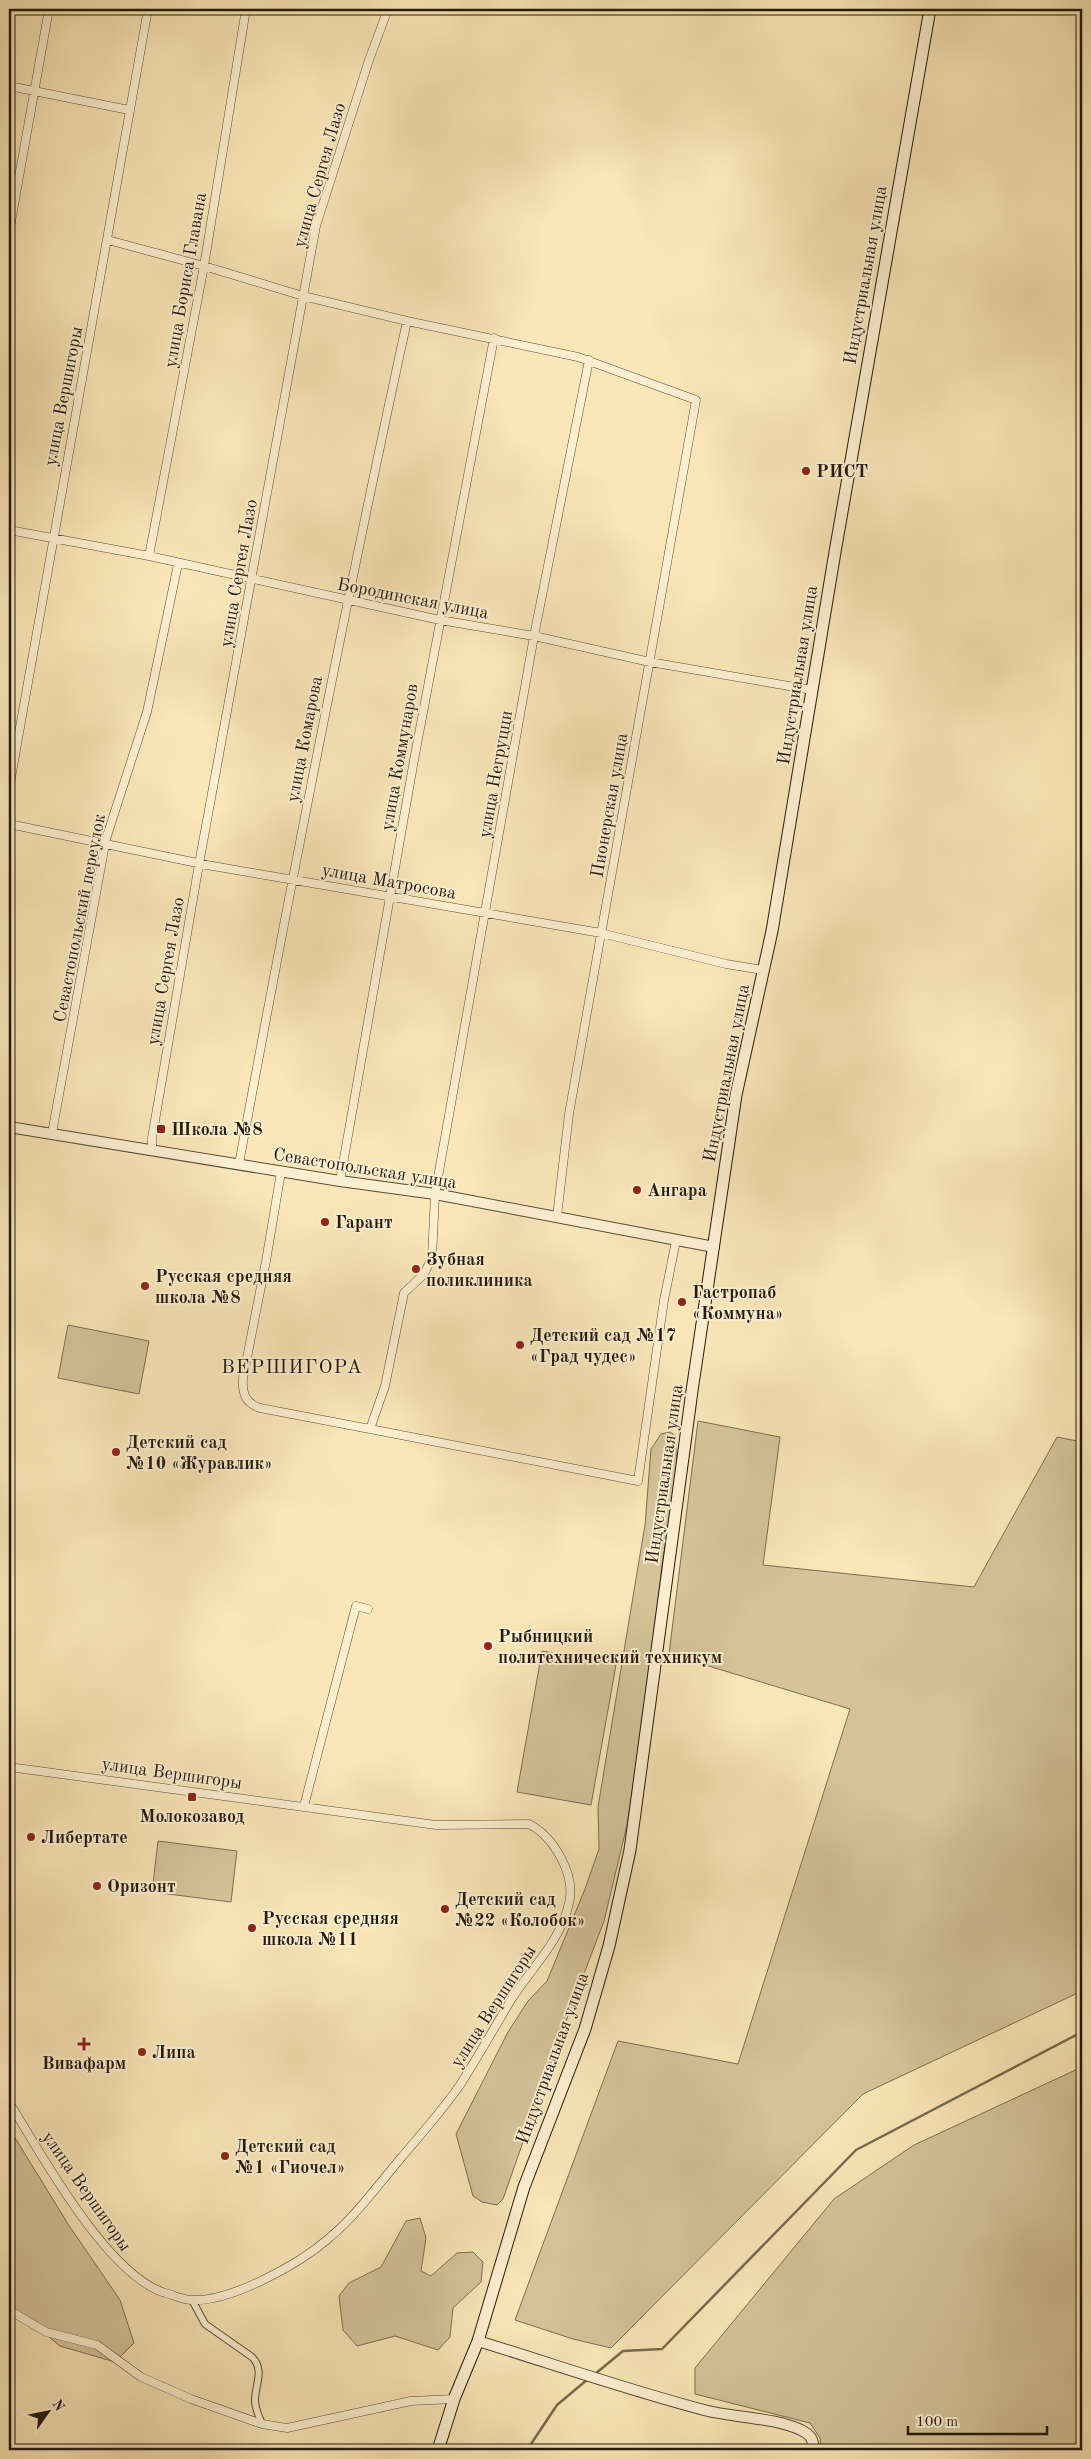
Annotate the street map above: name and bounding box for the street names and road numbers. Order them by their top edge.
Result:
street label: улица Сергея Лазо [291,101,349,250]
street label: Индустриальная улица [841,184,891,366]
street label: улица Бориса Главана [162,191,210,369]
street label: улица Вершигоры [42,325,86,467]
street label: улица Сергея Лазо [217,498,261,649]
street label: Бородинская улица [335,575,490,623]
street label: Индустриальная улица [775,584,821,766]
street label: улица Комарова [284,674,326,804]
street label: улица Коммунаров [378,682,422,832]
street label: улица Негруцци [476,709,516,839]
street label: Пионерская улица [588,731,632,879]
street label: Севастопольский переулок [51,812,109,1024]
street label: улица Матросова [320,861,458,903]
street label: улица Сергея Лазо [144,896,188,1047]
street label: Индустриальная улица [701,982,753,1164]
street label: Севастопольская улица [272,1146,458,1192]
street label: Индустриальная улица [643,1383,687,1565]
street label: улица Вершигоры [101,1755,243,1793]
street label: улица Вершигоры [448,1942,540,2071]
street label: Индустриальная улица [513,1970,592,2147]
street label: улица Вершигоры [38,2128,134,2255]

